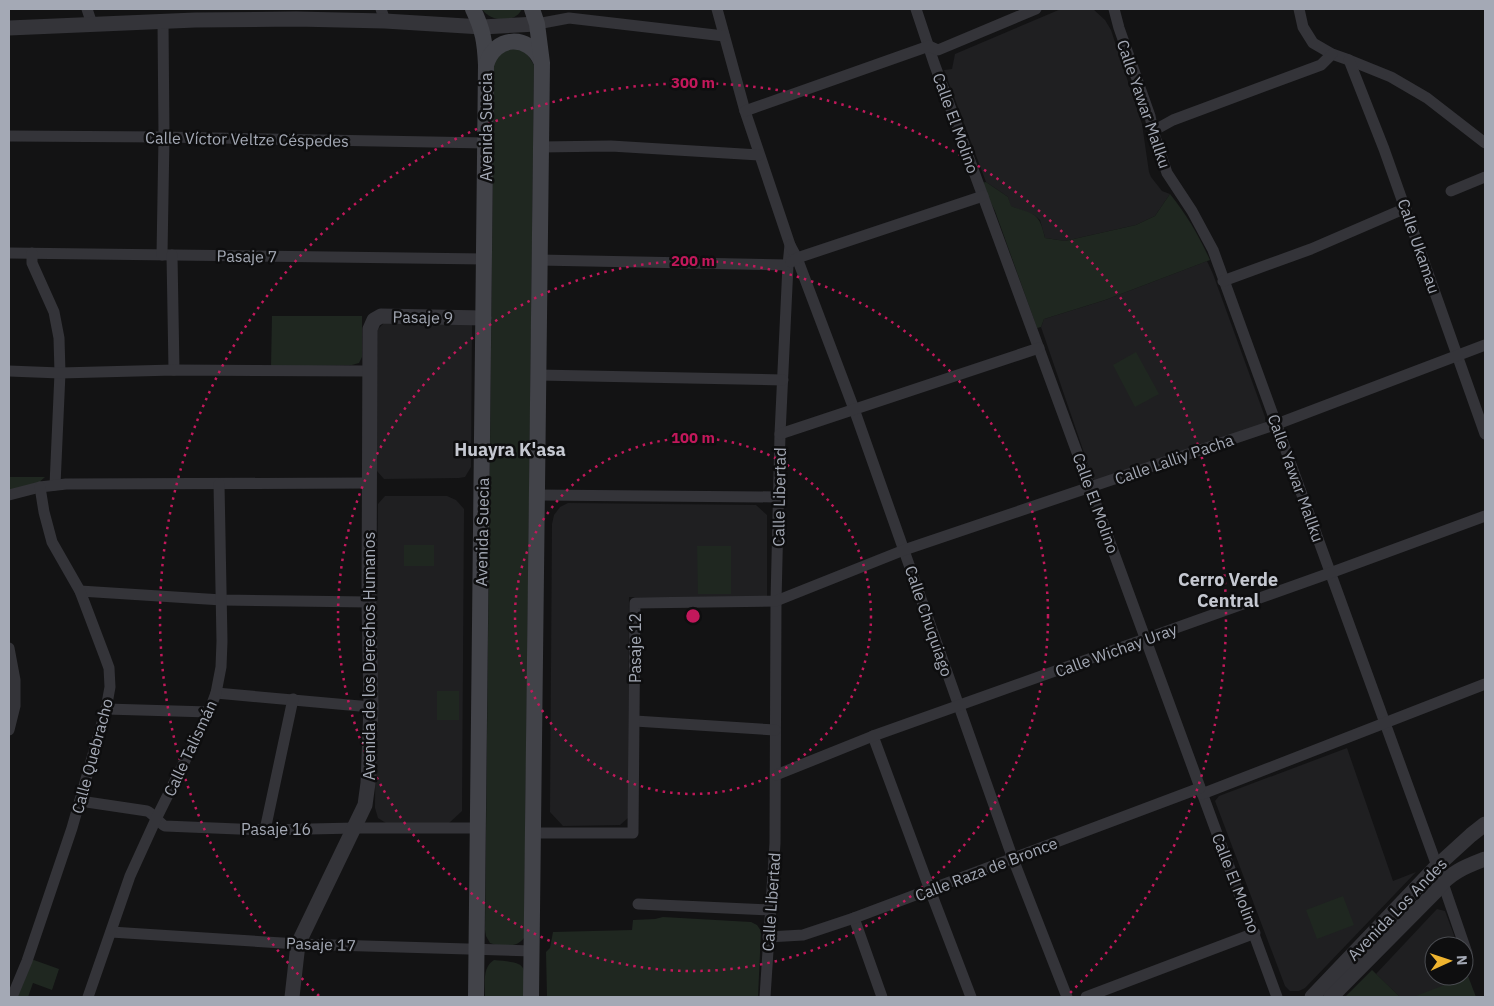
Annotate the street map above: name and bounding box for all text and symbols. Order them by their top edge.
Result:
street label: Calle Yawar Mallku [1113,37,1175,171]
street label: Calle El Molino [929,70,983,176]
street label: Avenida Suecia [476,72,496,181]
text: 300 m [671,73,715,92]
street label: Calle Víctor Veltze Céspedes [145,127,349,151]
street label: Calle Ukamau [1393,196,1445,296]
street label: Pasaje 7 [217,245,277,267]
text: 200 m [671,251,715,270]
street label: Pasaje 9 [393,306,453,328]
street label: Calle Yawar Mallku [1264,411,1328,545]
text: 100 m [671,428,715,447]
street label: Calle Lalliy Pacha [1112,429,1236,489]
district label: Huayra K'asa [454,438,566,461]
street label: Calle Libertad [768,447,790,547]
street label: Calle El Molino [1069,450,1123,556]
street label: Avenida Suecia [471,477,493,587]
street label: Avenida de los Derechos Humanos [359,532,379,780]
street label: Calle Chuquiago [901,563,957,679]
district label: Cerro Verde Central [1178,568,1278,612]
centre of rings [684,607,702,625]
street label: Pasaje 12 [625,613,645,683]
street label: Calle Wichay Uray [1052,619,1180,681]
street label: Calle Quebracho [67,696,117,816]
street label: Calle Talismán [159,697,221,799]
street label: Pasaje 16 [241,819,311,839]
street label: Calle El Molino [1208,830,1264,936]
street label: Calle Raza de Bronce [912,833,1060,905]
street label: Calle Libertad [758,852,784,952]
street label: Avenida Los Andes [1343,854,1451,964]
street label: Pasaje 17 [286,933,356,955]
north arrow [1424,936,1474,986]
text: N [1453,955,1471,966]

